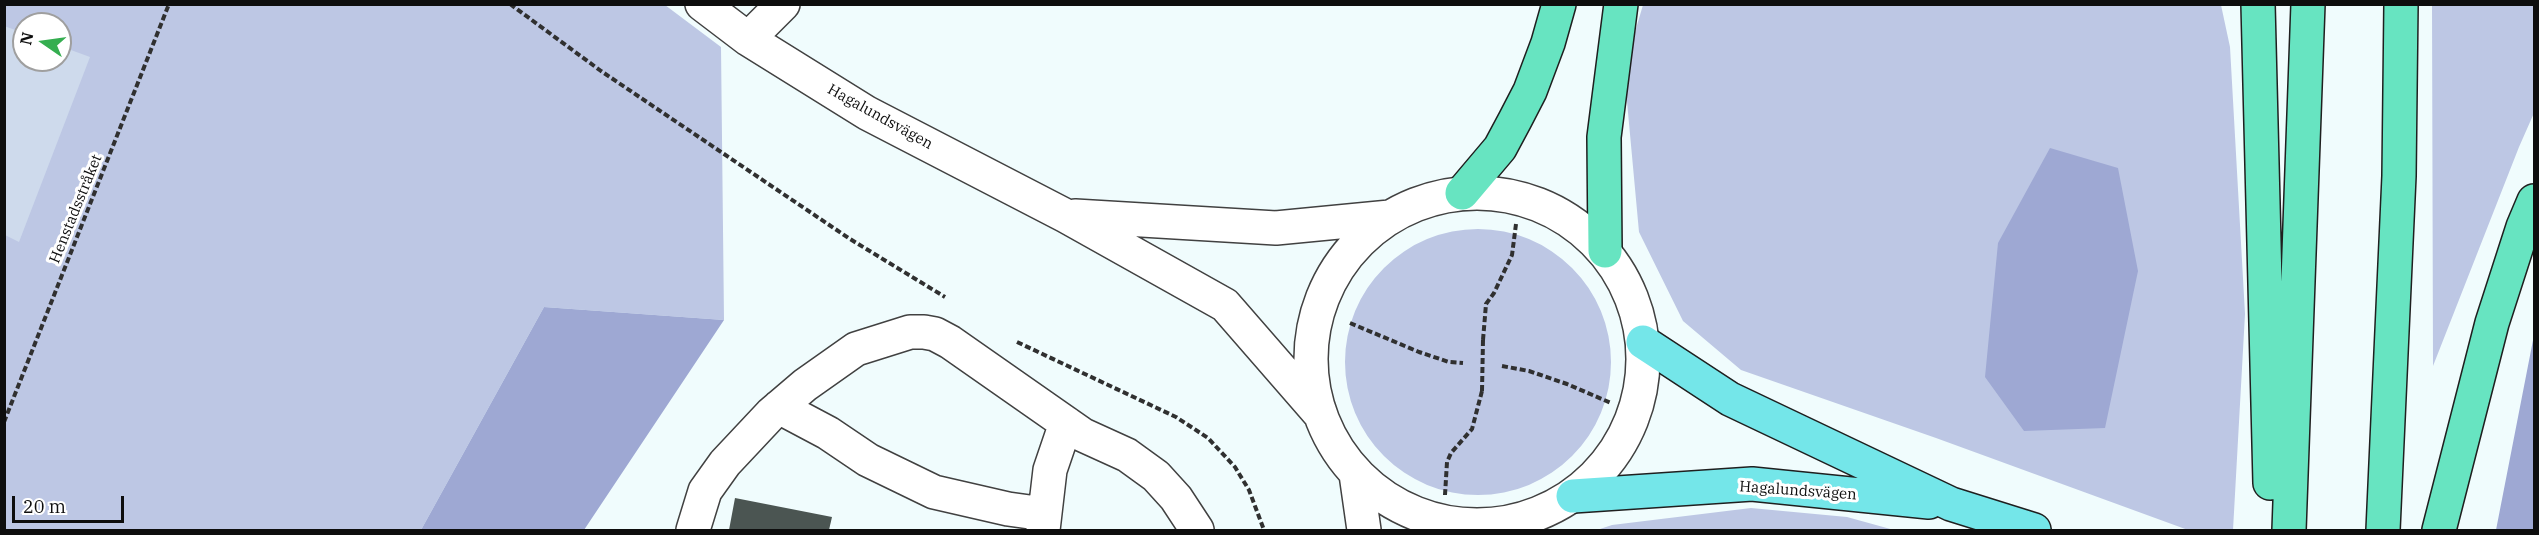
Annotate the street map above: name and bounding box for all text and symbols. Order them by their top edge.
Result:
north arrow [12,12,72,72]
text: N [15,30,38,47]
street label: Hagalundsvägen [824,81,936,153]
street label: Henstadsstråket [46,152,106,266]
street label: Hagalundsvägen [1739,478,1857,504]
scale bar [15,484,128,522]
text: 20 m [23,495,66,518]

